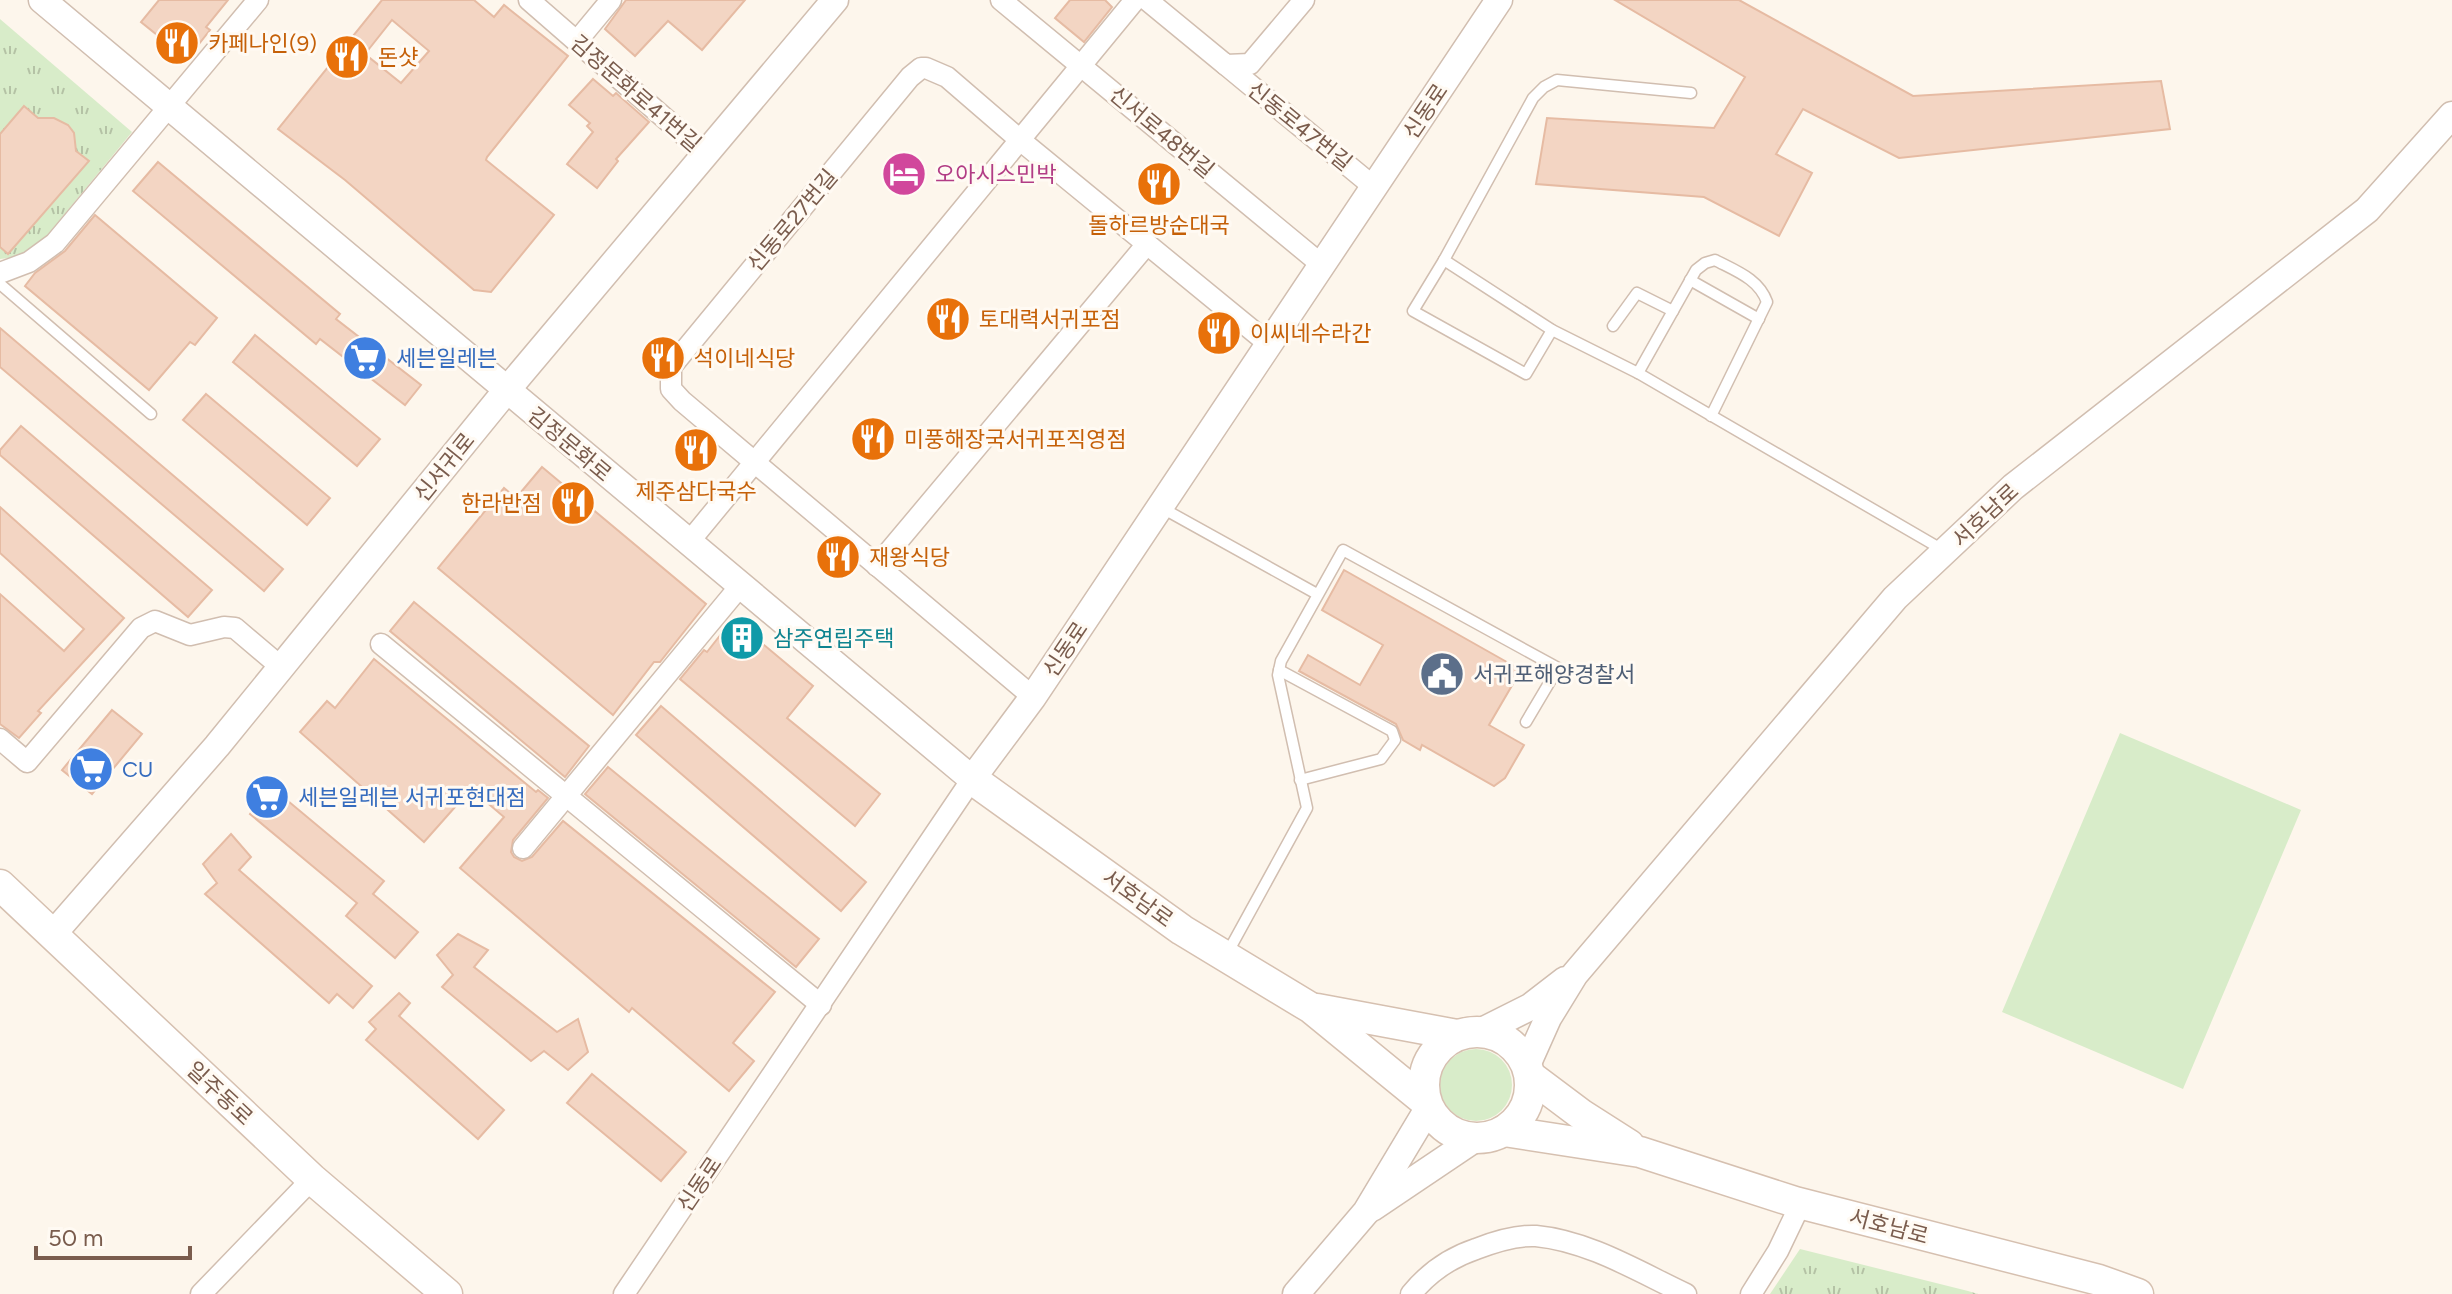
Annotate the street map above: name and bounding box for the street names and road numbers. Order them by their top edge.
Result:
street label: 김정문화로41번길 [565,29,707,158]
street label: 신동로47번길 [1242,76,1357,177]
street label: 신동로 [1397,79,1454,144]
street label: 신서로48번길 [1104,81,1220,184]
street label: 신동로27번길 [742,164,843,277]
street label: 김정문화로 [522,402,617,487]
street label: 신서귀로 [408,427,480,507]
street label: 서호남로 [1947,478,2024,553]
street label: 신동로 [1037,617,1094,682]
street label: 서호남로 [1097,864,1178,933]
street label: 일주동로 [181,1056,258,1131]
street label: 신동로 [671,1152,728,1217]
street label: 서호남로 [1846,1203,1931,1250]

